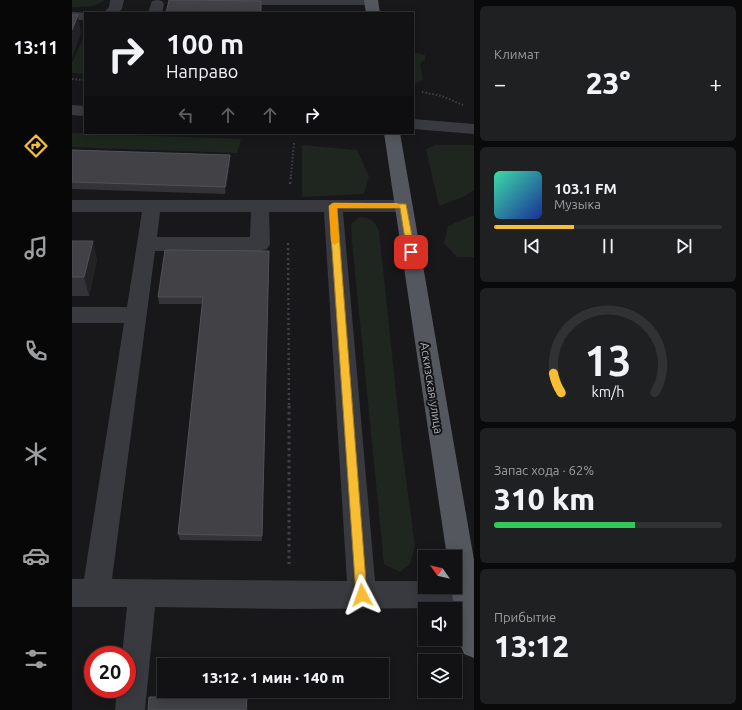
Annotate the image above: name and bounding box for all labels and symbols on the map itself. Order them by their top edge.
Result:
pin [394,235,428,269]
street label: Аскизская улица [418,341,446,435]
north arrow [418,550,462,594]
position arrow [341,574,383,616]
speed limit sign: 20 [84,646,136,698]

